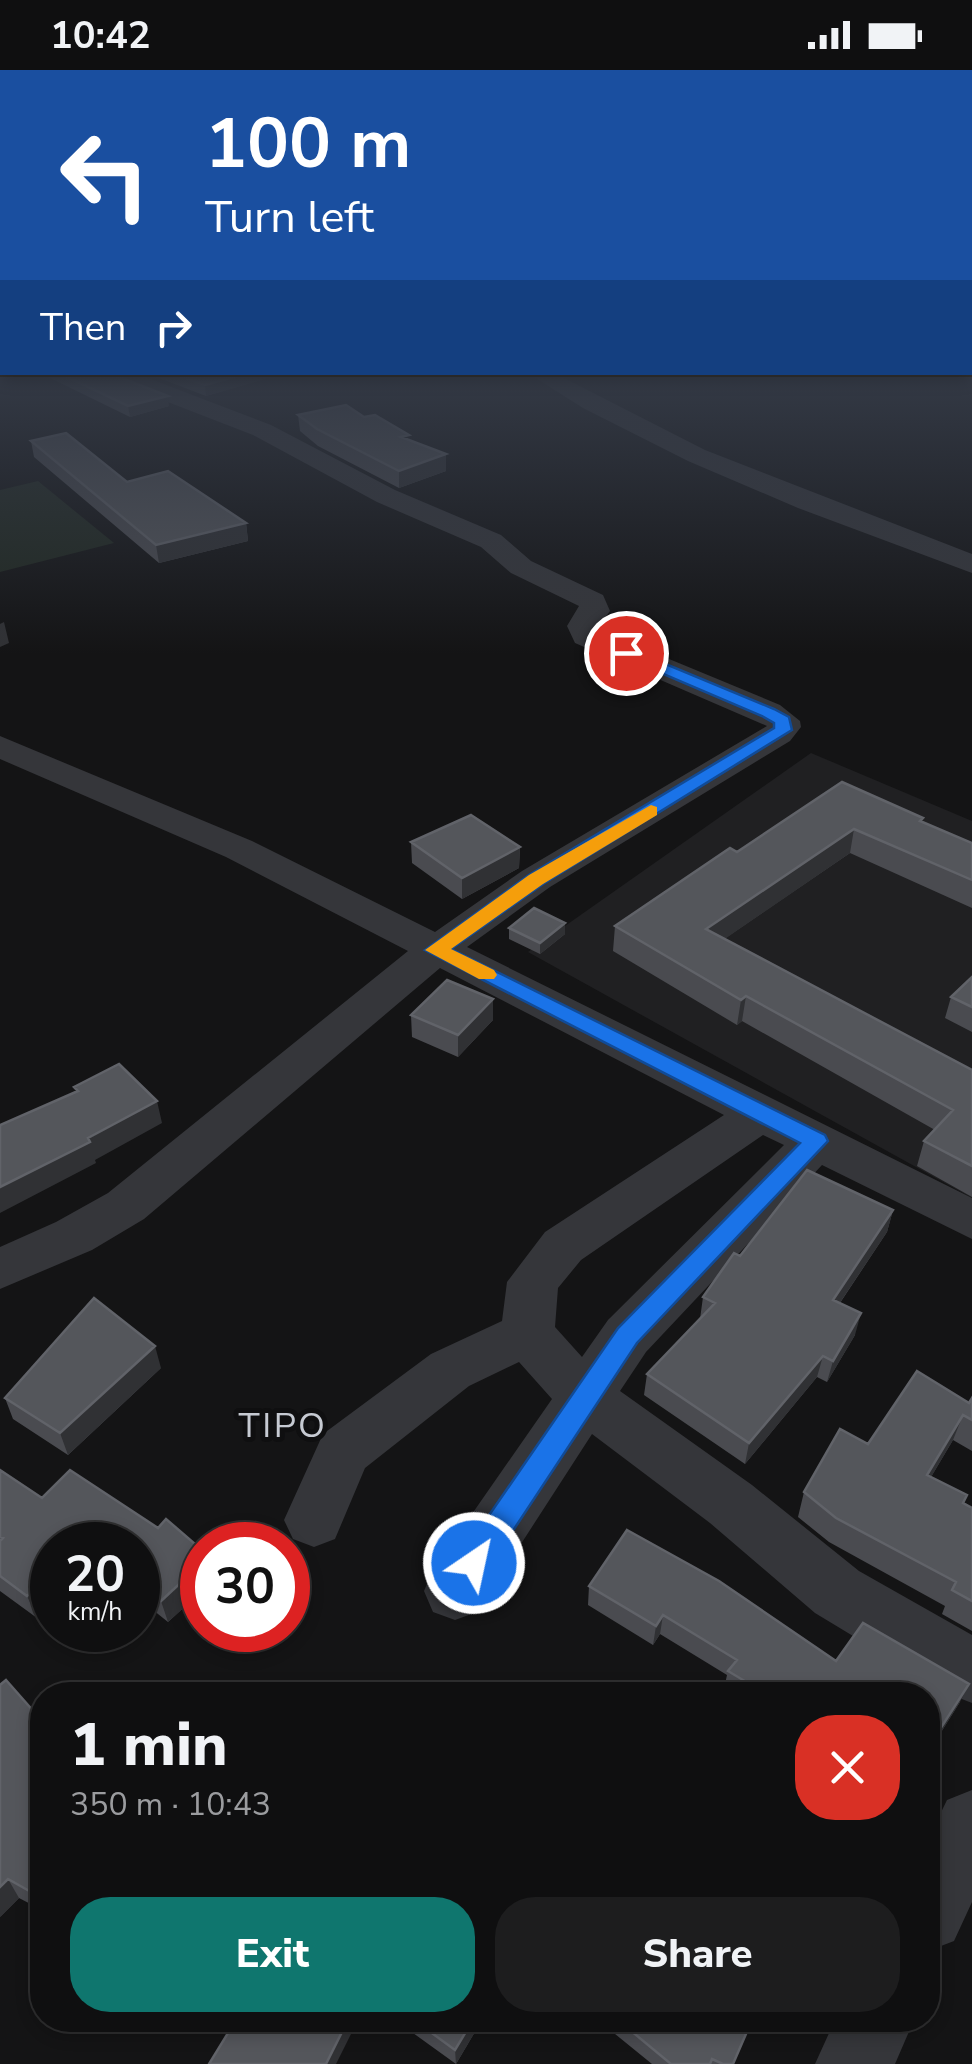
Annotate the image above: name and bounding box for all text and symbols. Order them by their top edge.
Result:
text: 10:42 [50,10,151,61]
text: 100 m [205,96,411,192]
icon: left [40,110,170,240]
text: Turn left [205,187,374,248]
icon: right [146,300,201,355]
text: Then [40,302,126,353]
pin [584,611,669,696]
icon: arrive [599,626,654,681]
district label: TIPO [239,1402,327,1449]
position arrow [422,1511,526,1615]
speed limit sign: 30 [180,1522,310,1652]
text: 20 [65,1540,125,1609]
text: km/h [67,1595,123,1629]
text: 1 min [70,1704,228,1786]
button: close [795,1715,900,1820]
text: 350 m · 10:43 [70,1783,271,1826]
button: Exit [70,1897,475,2012]
button: Share [495,1897,900,2012]

